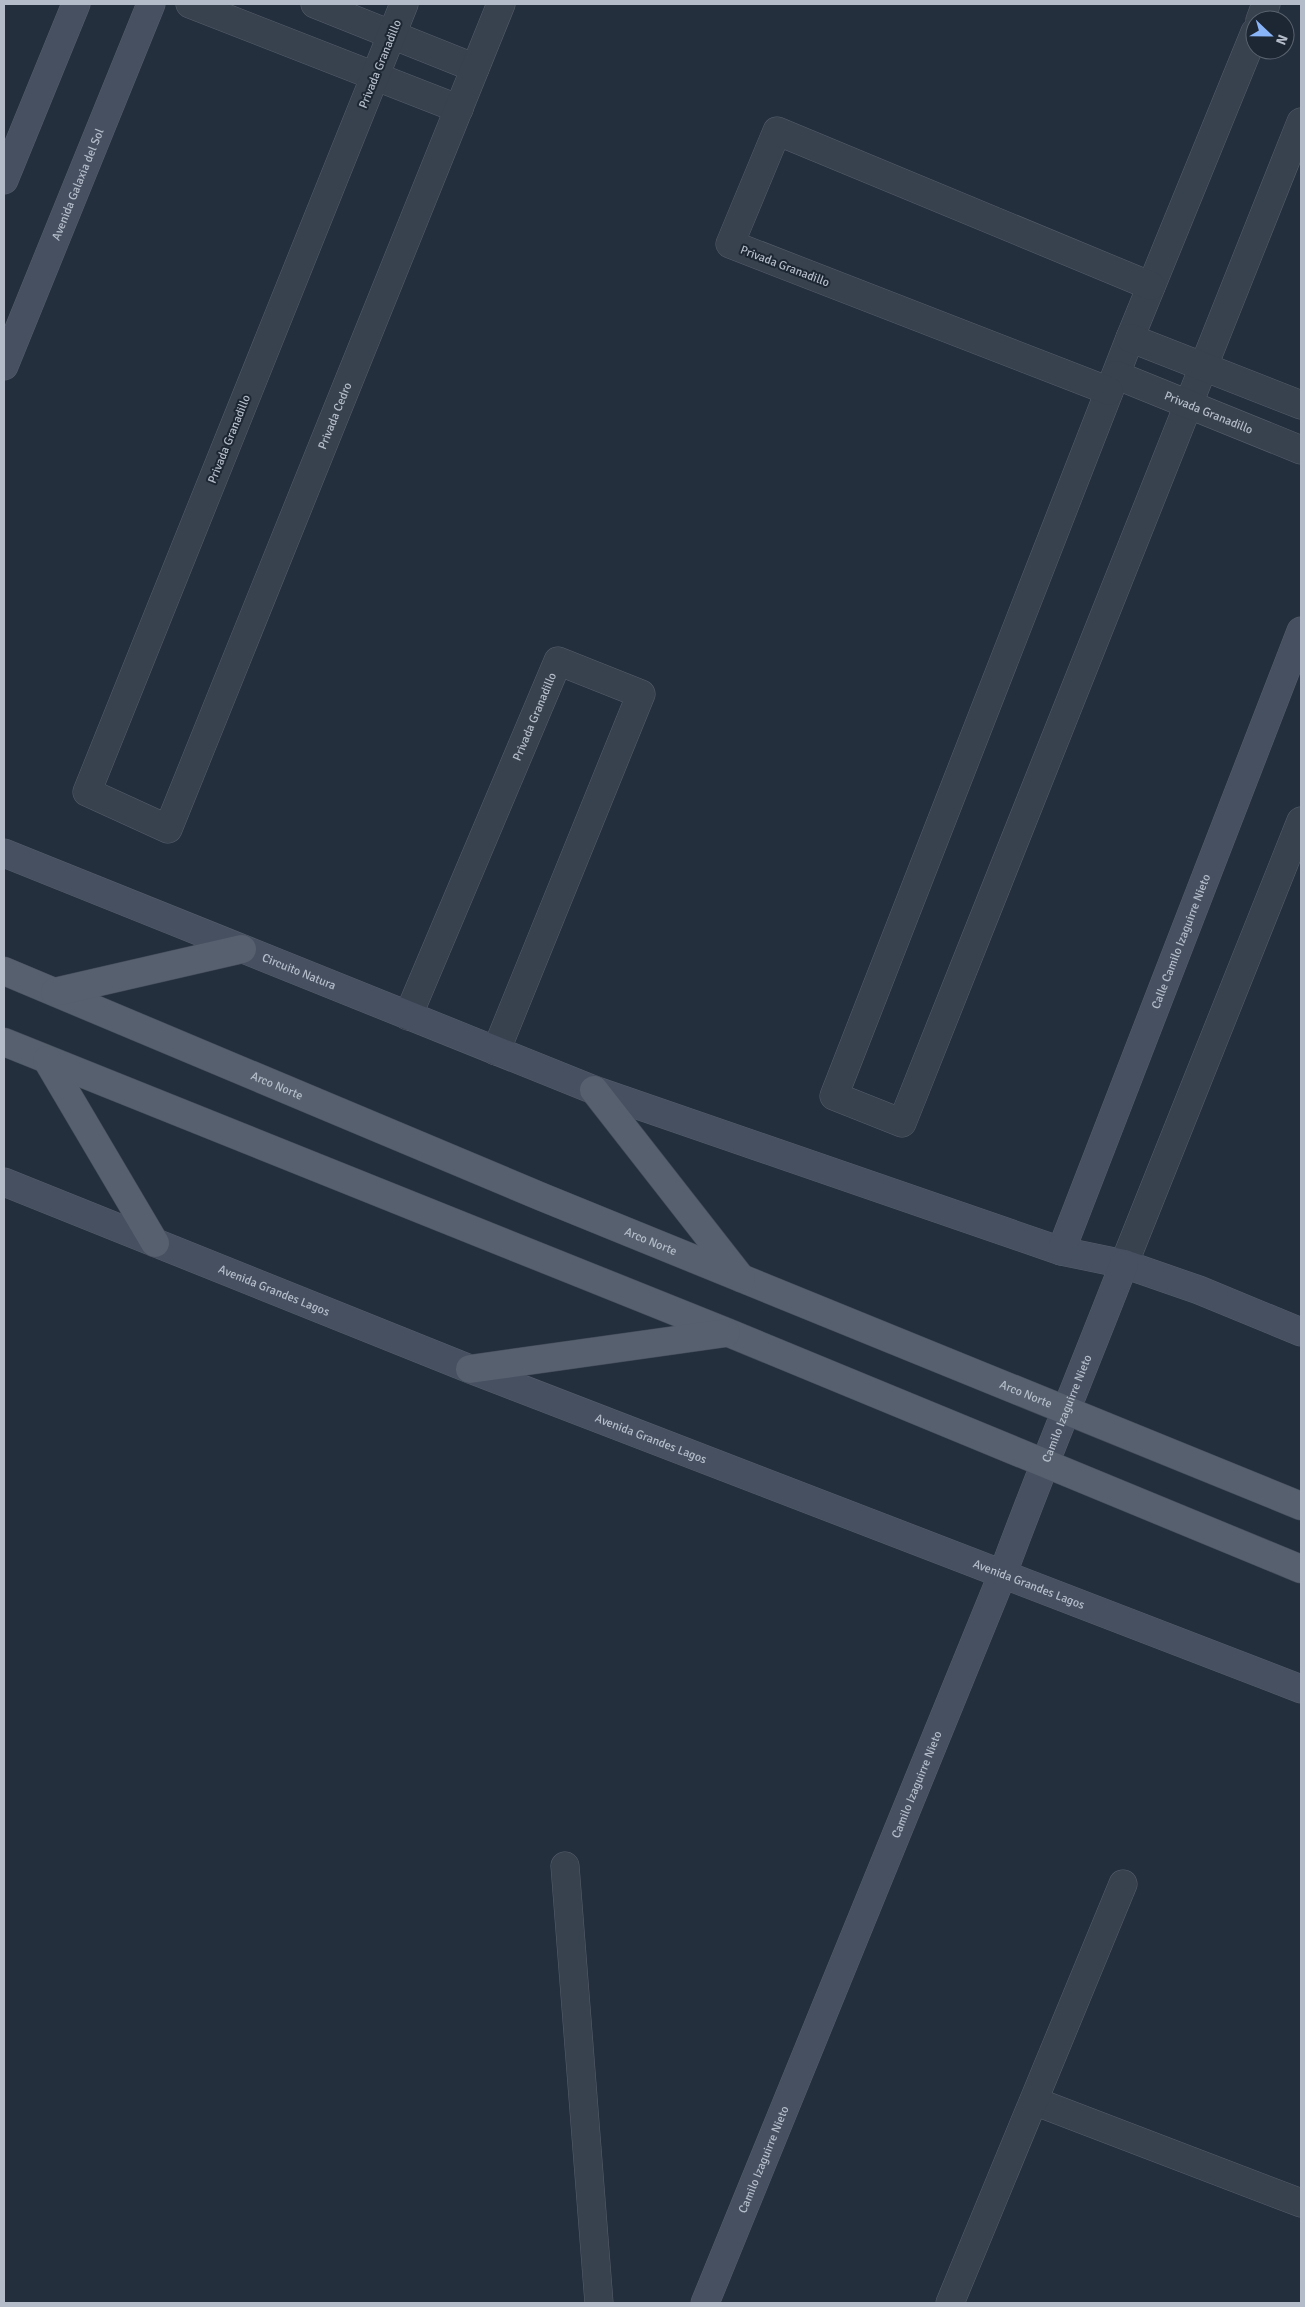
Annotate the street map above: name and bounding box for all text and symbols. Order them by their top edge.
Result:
north arrow [1245,10,1295,60]
street label: Privada Granadillo [356,18,405,111]
text: N [1272,32,1291,47]
street label: Avenida Galaxia del Sol [49,126,108,243]
street label: Privada Granadillo [738,243,832,290]
street label: Privada Cedro [315,380,355,452]
street label: Privada Granadillo [1162,388,1255,438]
street label: Privada Granadillo [205,393,254,486]
street label: Privada Granadillo [510,670,560,763]
street label: Calle Camilo Izaguirre Nieto [1148,872,1214,1011]
street label: Circuito Natura [260,950,338,994]
street label: Arco Norte [248,1068,305,1104]
street label: Arco Norte [622,1224,679,1259]
street label: Avenida Grandes Lagos [216,1262,332,1320]
street label: Camilo Izaguirre Nieto [1039,1353,1095,1465]
street label: Arco Norte [997,1377,1054,1412]
street label: Avenida Grandes Lagos [593,1411,709,1467]
street label: Avenida Grandes Lagos [971,1556,1087,1613]
street label: Camilo Izaguirre Nieto [889,1729,946,1841]
street label: Camilo Izaguirre Nieto [735,2104,793,2216]

